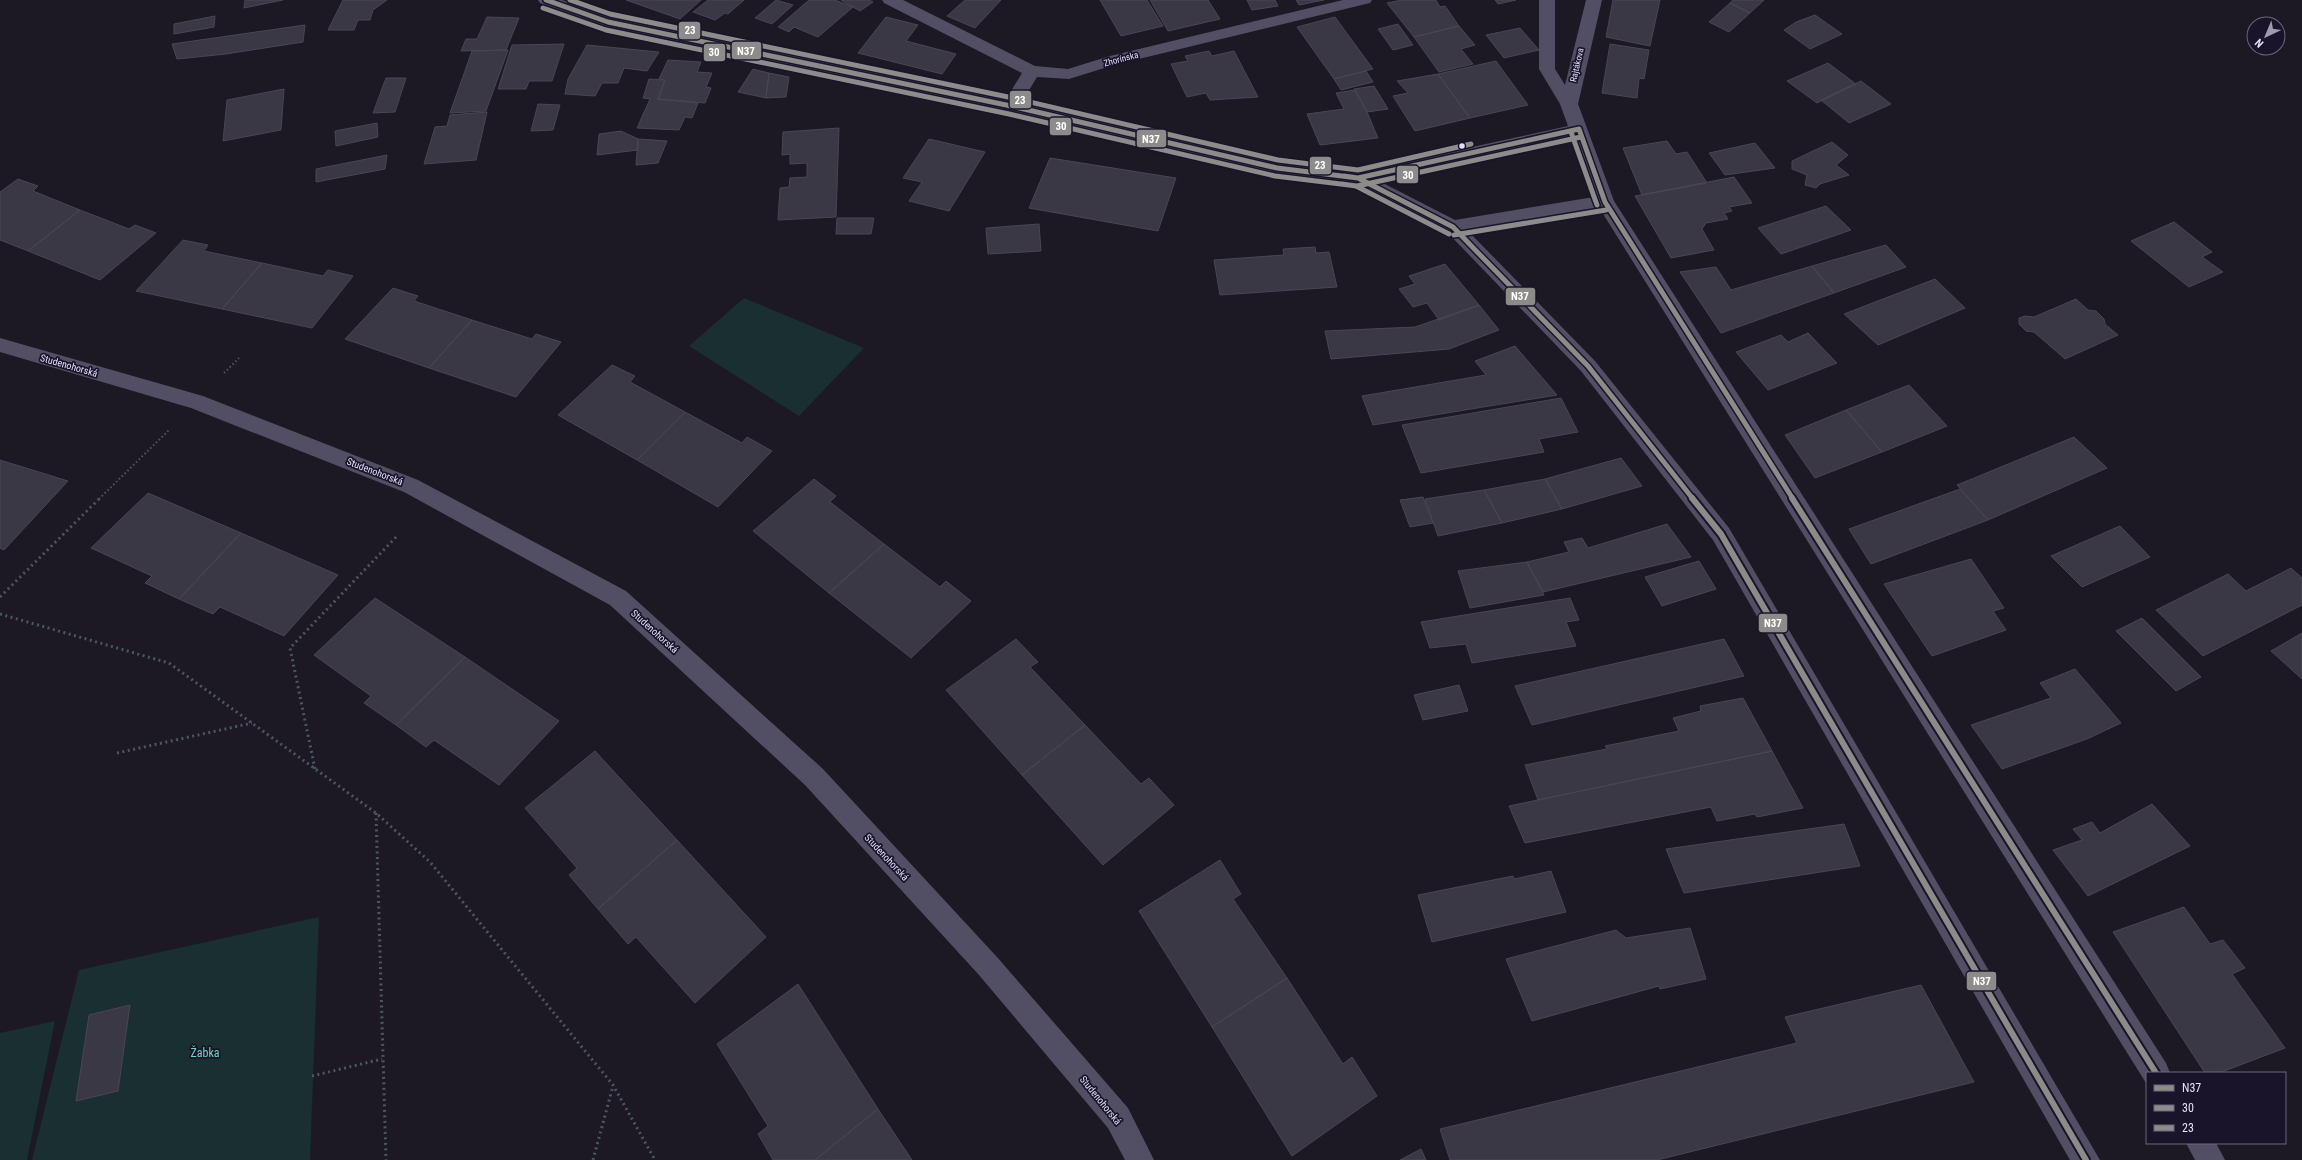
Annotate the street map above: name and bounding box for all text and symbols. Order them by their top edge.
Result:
north arrow [2246,16,2286,56]
line badge: 23 [678,21,701,40]
text: 23 [684,24,696,37]
text: N [2252,36,2266,50]
line badge: N37 [731,41,762,60]
line badge: 30 [703,43,726,62]
text: N37 [737,45,755,58]
text: 30 [708,46,720,59]
street label: Rajtákova [1568,47,1586,83]
street label: Zhorínska [1103,50,1139,68]
line badge: 23 [1009,90,1032,109]
text: 23 [1014,94,1026,107]
line badge: 30 [1049,117,1072,136]
text: 30 [1055,120,1067,133]
line badge: N37 [1136,129,1167,148]
text: N37 [1142,133,1160,146]
unlabelled marker [1457,141,1467,151]
line badge: 23 [1309,156,1332,175]
text: 23 [1314,159,1326,172]
line badge: 30 [1396,165,1419,184]
text: 30 [1402,169,1414,182]
line badge: N37 [1505,287,1536,306]
text: N37 [1511,290,1529,303]
street label: Studenohorská [39,352,99,379]
street label: Studenohorská [345,456,405,487]
street label: Studenohorská [629,607,681,655]
line badge: N37 [1758,613,1788,633]
text: N37 [1764,617,1782,630]
street label: Studenohorská [862,832,911,883]
line badge: N37 [1966,971,1997,991]
text: N37 [1973,975,1991,988]
park label: Žabka [190,1045,220,1060]
legend [2146,1072,2286,1144]
street label: Studenohorská [1078,1074,1124,1127]
text: N37 [2182,1081,2201,1095]
text: 30 [2182,1101,2194,1115]
text: 23 [2182,1121,2194,1135]

